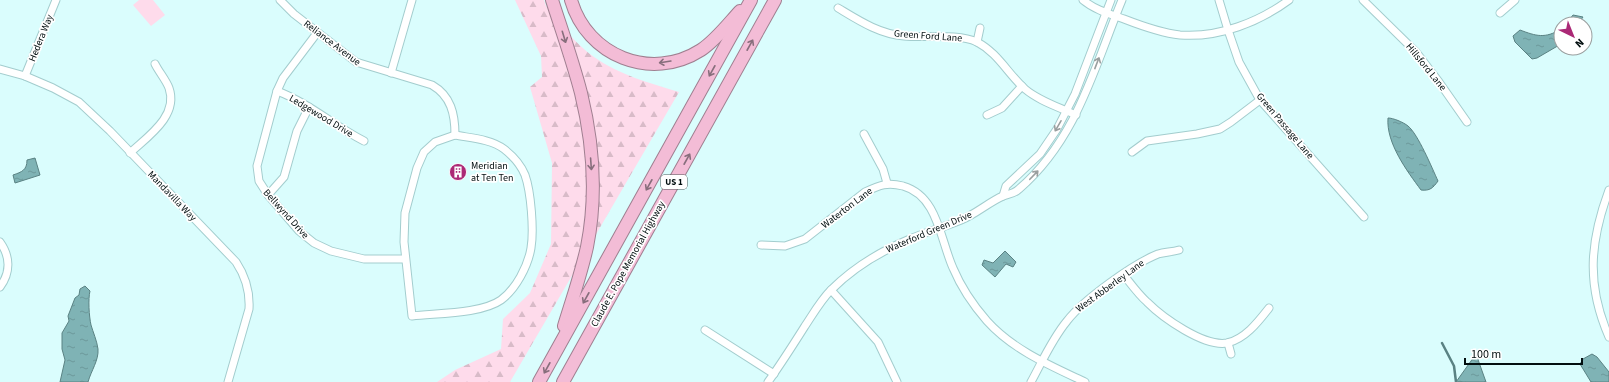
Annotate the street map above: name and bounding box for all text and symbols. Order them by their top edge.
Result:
street label: Hedera Way [25,12,57,64]
north arrow [1553,16,1593,56]
street label: Reliance Avenue [301,17,363,69]
street label: Green Ford Lane [893,27,963,45]
one-way arrow [561,31,568,44]
text: N [1572,35,1587,51]
one-way arrow [747,39,755,51]
street label: Hillsford Lane [1402,40,1450,94]
one-way arrow [1094,57,1102,69]
one-way arrow [659,59,672,67]
one-way arrow [707,65,715,77]
street label: Green Passage Lane [1253,90,1317,162]
street label: Ledgewood Drive [286,91,356,141]
one-way arrow [1054,120,1062,132]
one-way arrow [684,153,692,165]
one-way arrow [587,157,594,170]
place label: Meridian at Ten Ten [471,159,514,185]
building icon: Meridian at Ten Ten [448,162,468,182]
street label: Mandavilla Way [144,168,200,224]
one-way arrow [1029,170,1039,180]
road number: US 1 [661,175,687,189]
one-way arrow [644,178,652,190]
street label: Waterton Lane [819,184,875,232]
street label: Bellwynd Drive [260,186,312,242]
street label: Claude E. Pope Memorial Highway [587,198,669,330]
street label: Waterford Green Drive [884,208,974,256]
street label: West Abberley Lane [1073,256,1147,316]
one-way arrow [581,292,589,304]
scale bar [1465,340,1582,366]
text: 100 m [1471,346,1501,363]
one-way arrow [543,362,550,374]

